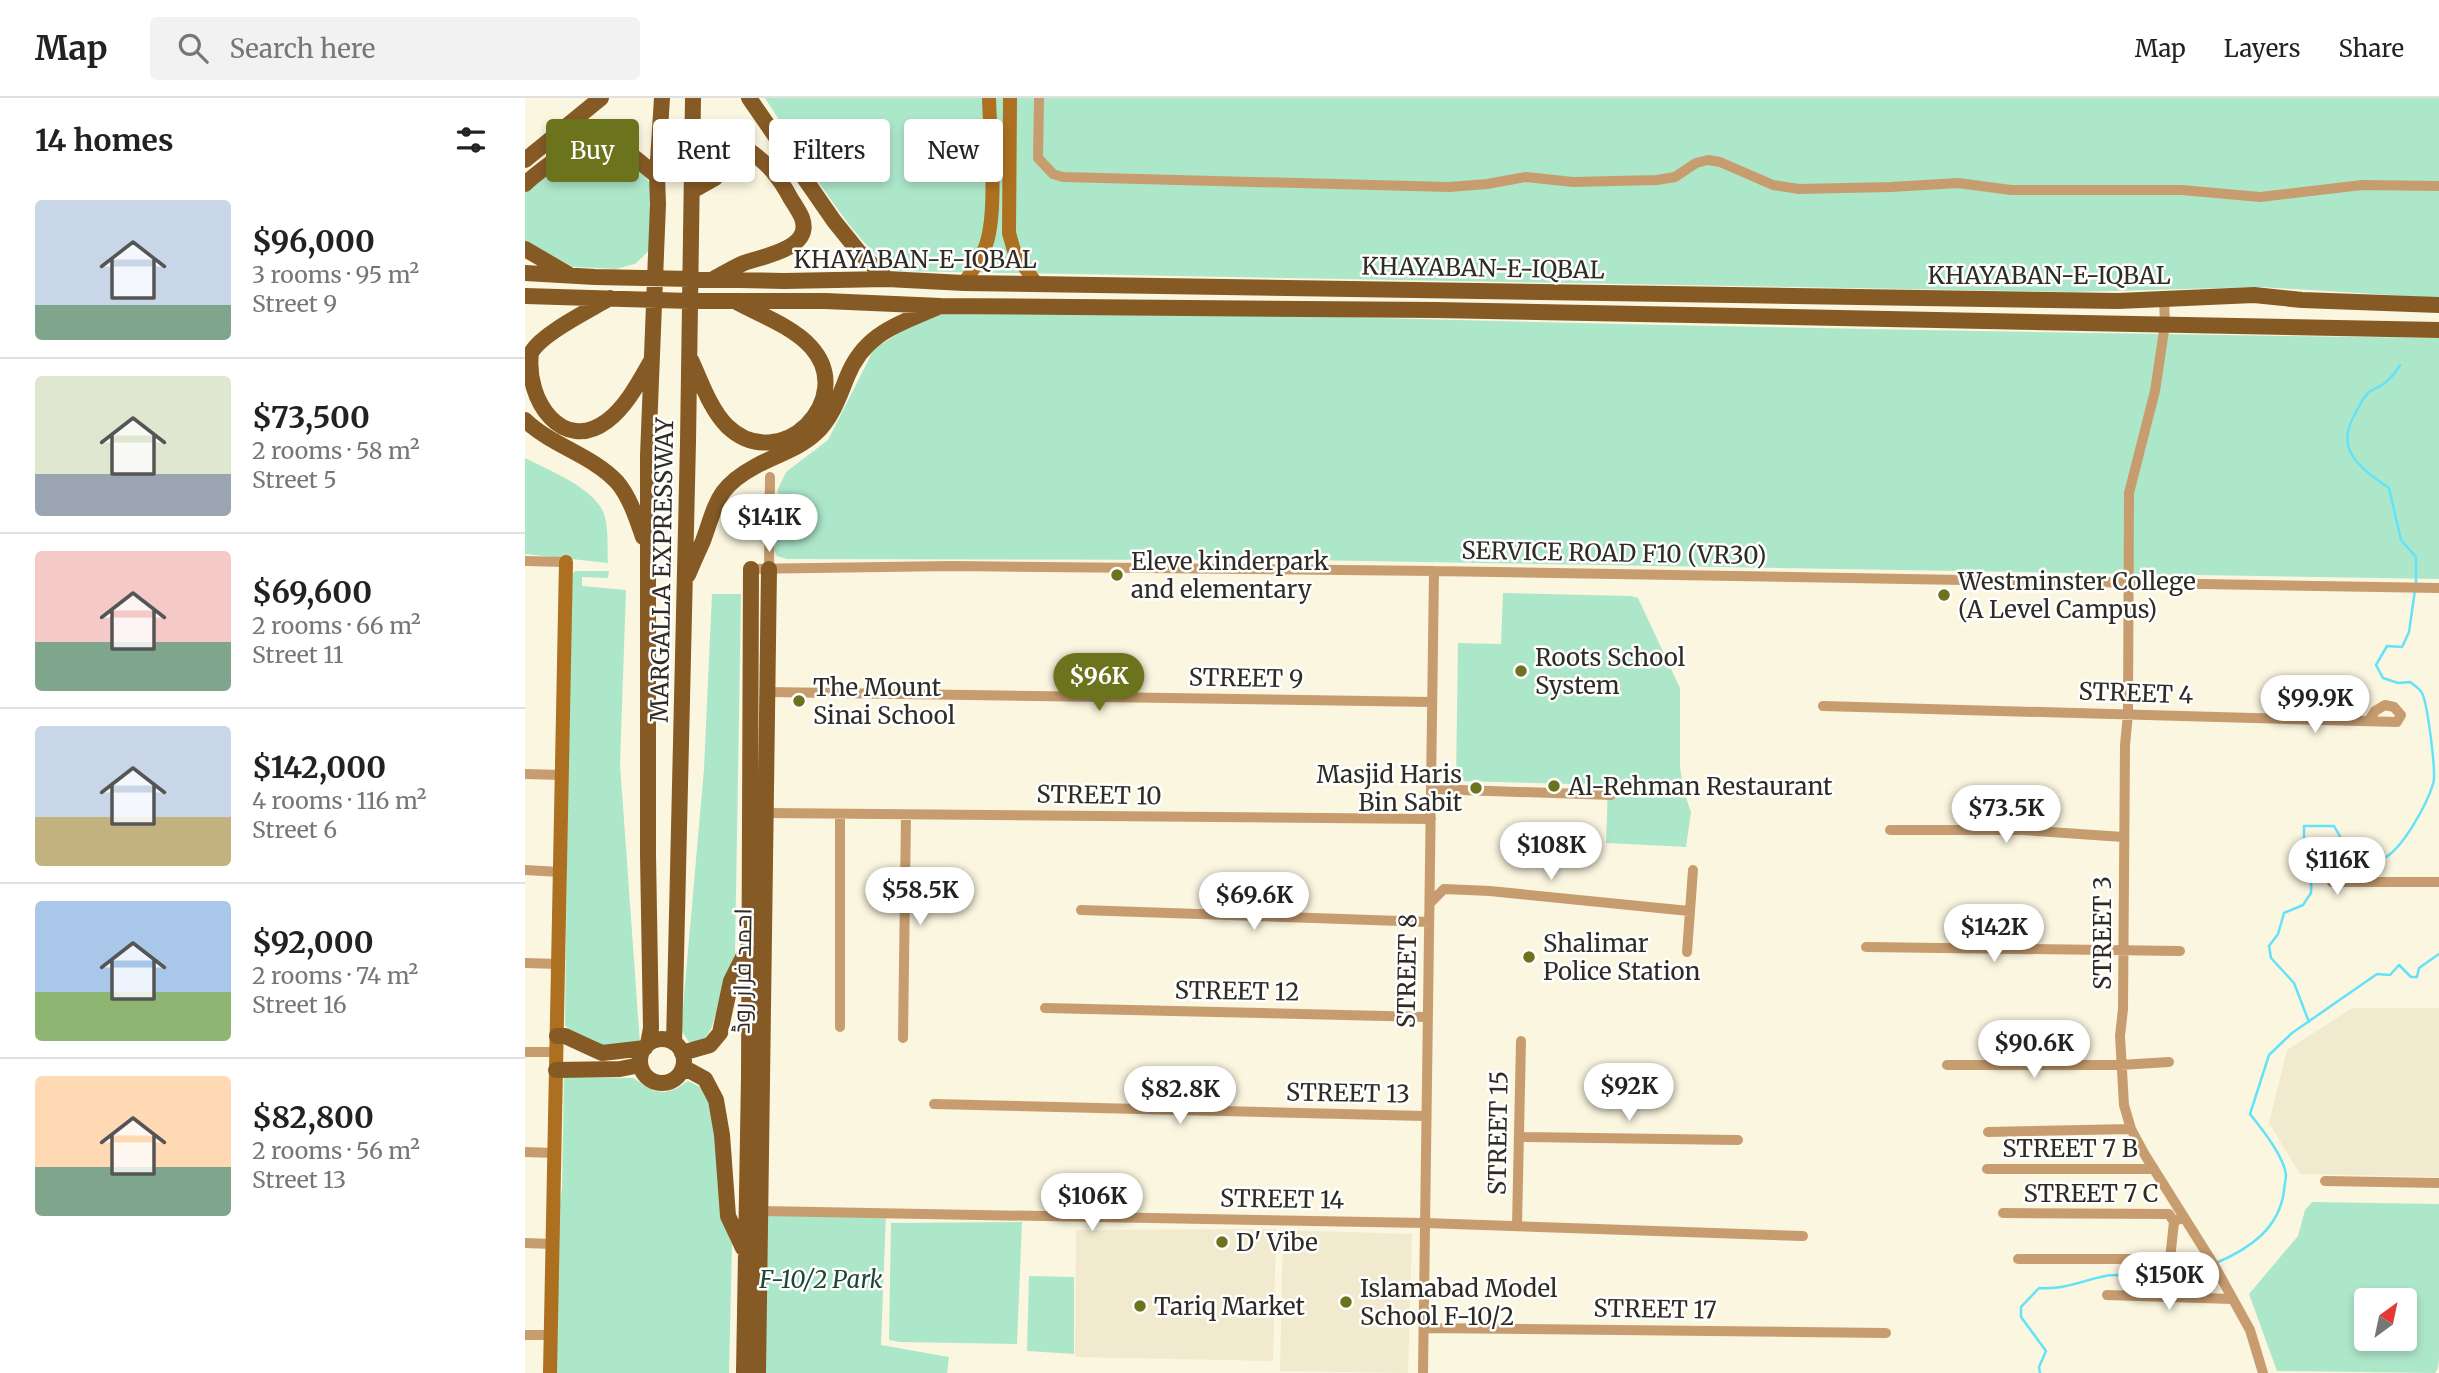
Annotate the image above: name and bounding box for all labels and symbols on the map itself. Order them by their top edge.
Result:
street label: KHAYABAN-E-IQBAL [793,244,1037,275]
street label: KHAYABAN-E-IQBAL [1361,250,1605,286]
street label: KHAYABAN-E-IQBAL [1927,260,2171,291]
street label: MARGALLA EXPRESSWAY [644,416,680,723]
pin: $141K [720,494,818,554]
street label: SERVICE ROAD F10 (VR30) [1461,535,1767,571]
place label: Eleve kinderpark and elementary [1131,546,1330,605]
place label: Westminster College (A Level Campus) [1957,566,2196,625]
marker: Eleve kinderpark and elementary [1109,567,1125,583]
marker: Westminster College (A Level Campus) [1936,587,1952,603]
place label: Roots School System [1535,642,1685,701]
pin: $96K [1058,654,1140,713]
street label: STREET 9 [1188,662,1304,694]
marker: Roots School System [1513,663,1529,679]
place label: The Mount Sinai School [813,672,955,731]
street label: STREET 4 [2078,676,2194,711]
pin: $99.9K [2258,676,2372,735]
marker: The Mount Sinai School [791,693,807,709]
place label: Masjid Haris Bin Sabit [1317,759,1463,818]
place label: Al-Rehman Restaurant [1567,771,1833,802]
street label: STREET 10 [1036,778,1162,812]
marker: Al-Rehman Restaurant [1546,778,1562,794]
marker: Masjid Haris Bin Sabit [1468,780,1484,796]
pin: $73.5K [1949,786,2063,845]
pin: $108K [1502,822,1600,882]
pin: $116K [2288,838,2386,897]
pin: $58.5K [863,868,977,927]
pin: $69.6K [1197,872,1311,932]
street label: STREET 3 [2087,876,2118,990]
pin: $142K [1945,904,2043,964]
street label: احمد فراز روڈ [725,908,759,1034]
street label: STREET 8 [1391,914,1423,1028]
place label: Shalimar Police Station [1543,928,1701,987]
marker: Shalimar Police Station [1521,949,1537,965]
street label: STREET 12 [1174,974,1300,1008]
pin: $90.6K [1977,1020,2091,1080]
pin: $92K [1588,1063,1670,1123]
pin: $82.8K [1123,1066,1237,1126]
street label: STREET 15 [1481,1071,1515,1195]
street label: STREET 13 [1286,1076,1410,1110]
street label: STREET 7 B [2002,1133,2138,1164]
pin: $106K [1043,1174,1141,1233]
street label: STREET 7 C [2023,1178,2159,1209]
street label: STREET 14 [1220,1182,1345,1216]
place label: D' Vibe [1236,1227,1318,1258]
marker: D' Vibe [1214,1234,1230,1250]
pin: $150K [2120,1252,2218,1312]
park label: F-10/2 Park [758,1264,883,1295]
place label: Islamabad Model School F-10/2 [1360,1273,1557,1332]
north arrow [2354,1288,2417,1351]
place label: Tariq Market [1154,1291,1306,1322]
street label: STREET 17 [1593,1292,1717,1326]
marker: Islamabad Model School F-10/2 [1338,1294,1354,1310]
marker: Tariq Market [1132,1298,1148,1314]

